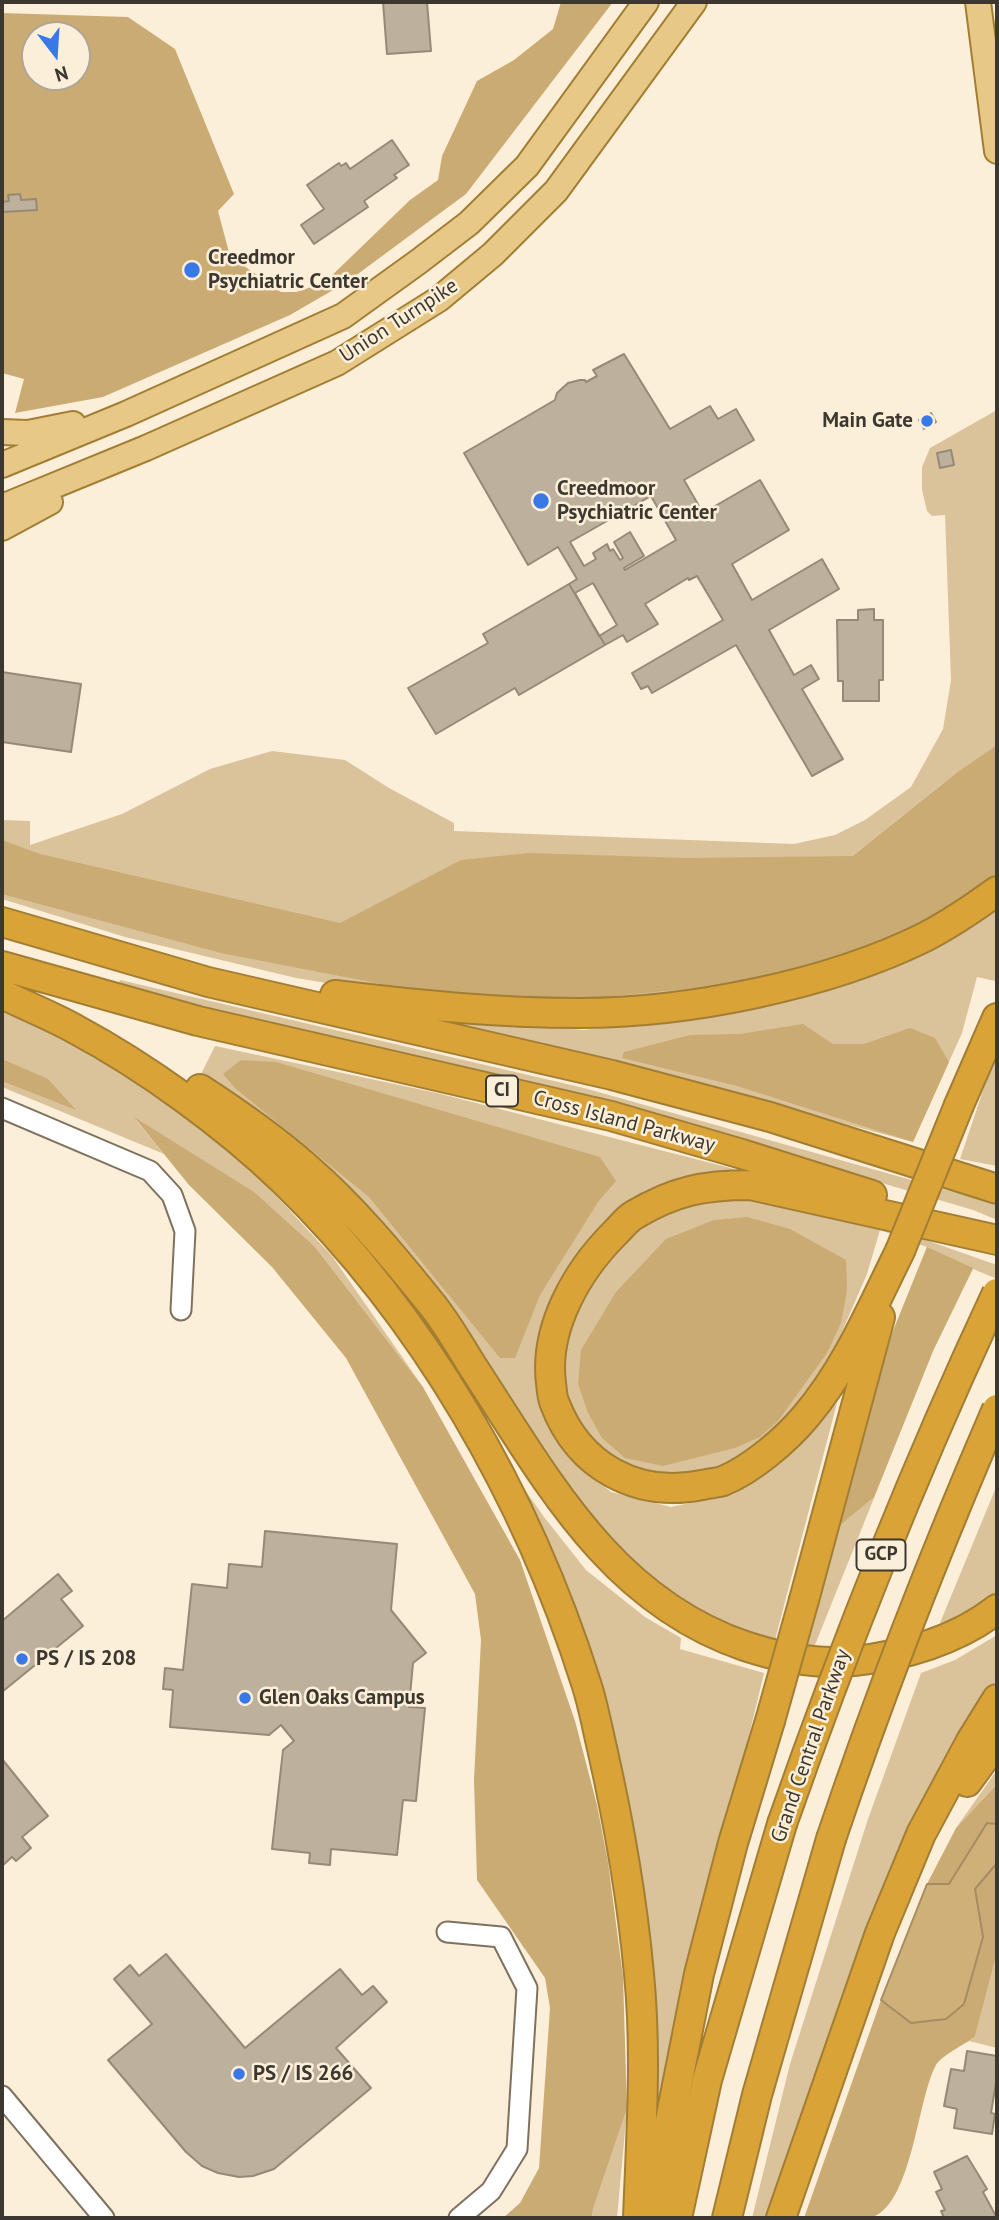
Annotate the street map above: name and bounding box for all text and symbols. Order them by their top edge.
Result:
north arrow [21,21,91,91]
text: N [52,61,71,87]
place label: Creedmor Psychiatric Center [208,245,368,295]
marker: Creedmor Psychiatric Center [182,260,202,280]
street label: Union Turnpike [335,273,463,369]
place label: Main Gate [822,408,913,434]
marker: Main Gate [919,413,935,429]
place label: Creedmoor Psychiatric Center [557,476,717,526]
marker: Creedmoor Psychiatric Center [531,491,551,511]
road number: CI [486,1076,518,1106]
street label: Cross Island Parkway [530,1086,718,1158]
road number: GCP [856,1540,906,1570]
place label: PS / IS 208 [36,1646,136,1672]
street label: Grand Central Parkway [766,1646,856,1846]
marker: PS / IS 208 [14,1651,30,1667]
place label: Glen Oaks Campus [259,1685,425,1711]
marker: Glen Oaks Campus [237,1690,253,1706]
place label: PS / IS 266 [253,2061,353,2087]
marker: PS / IS 266 [231,2066,247,2082]

